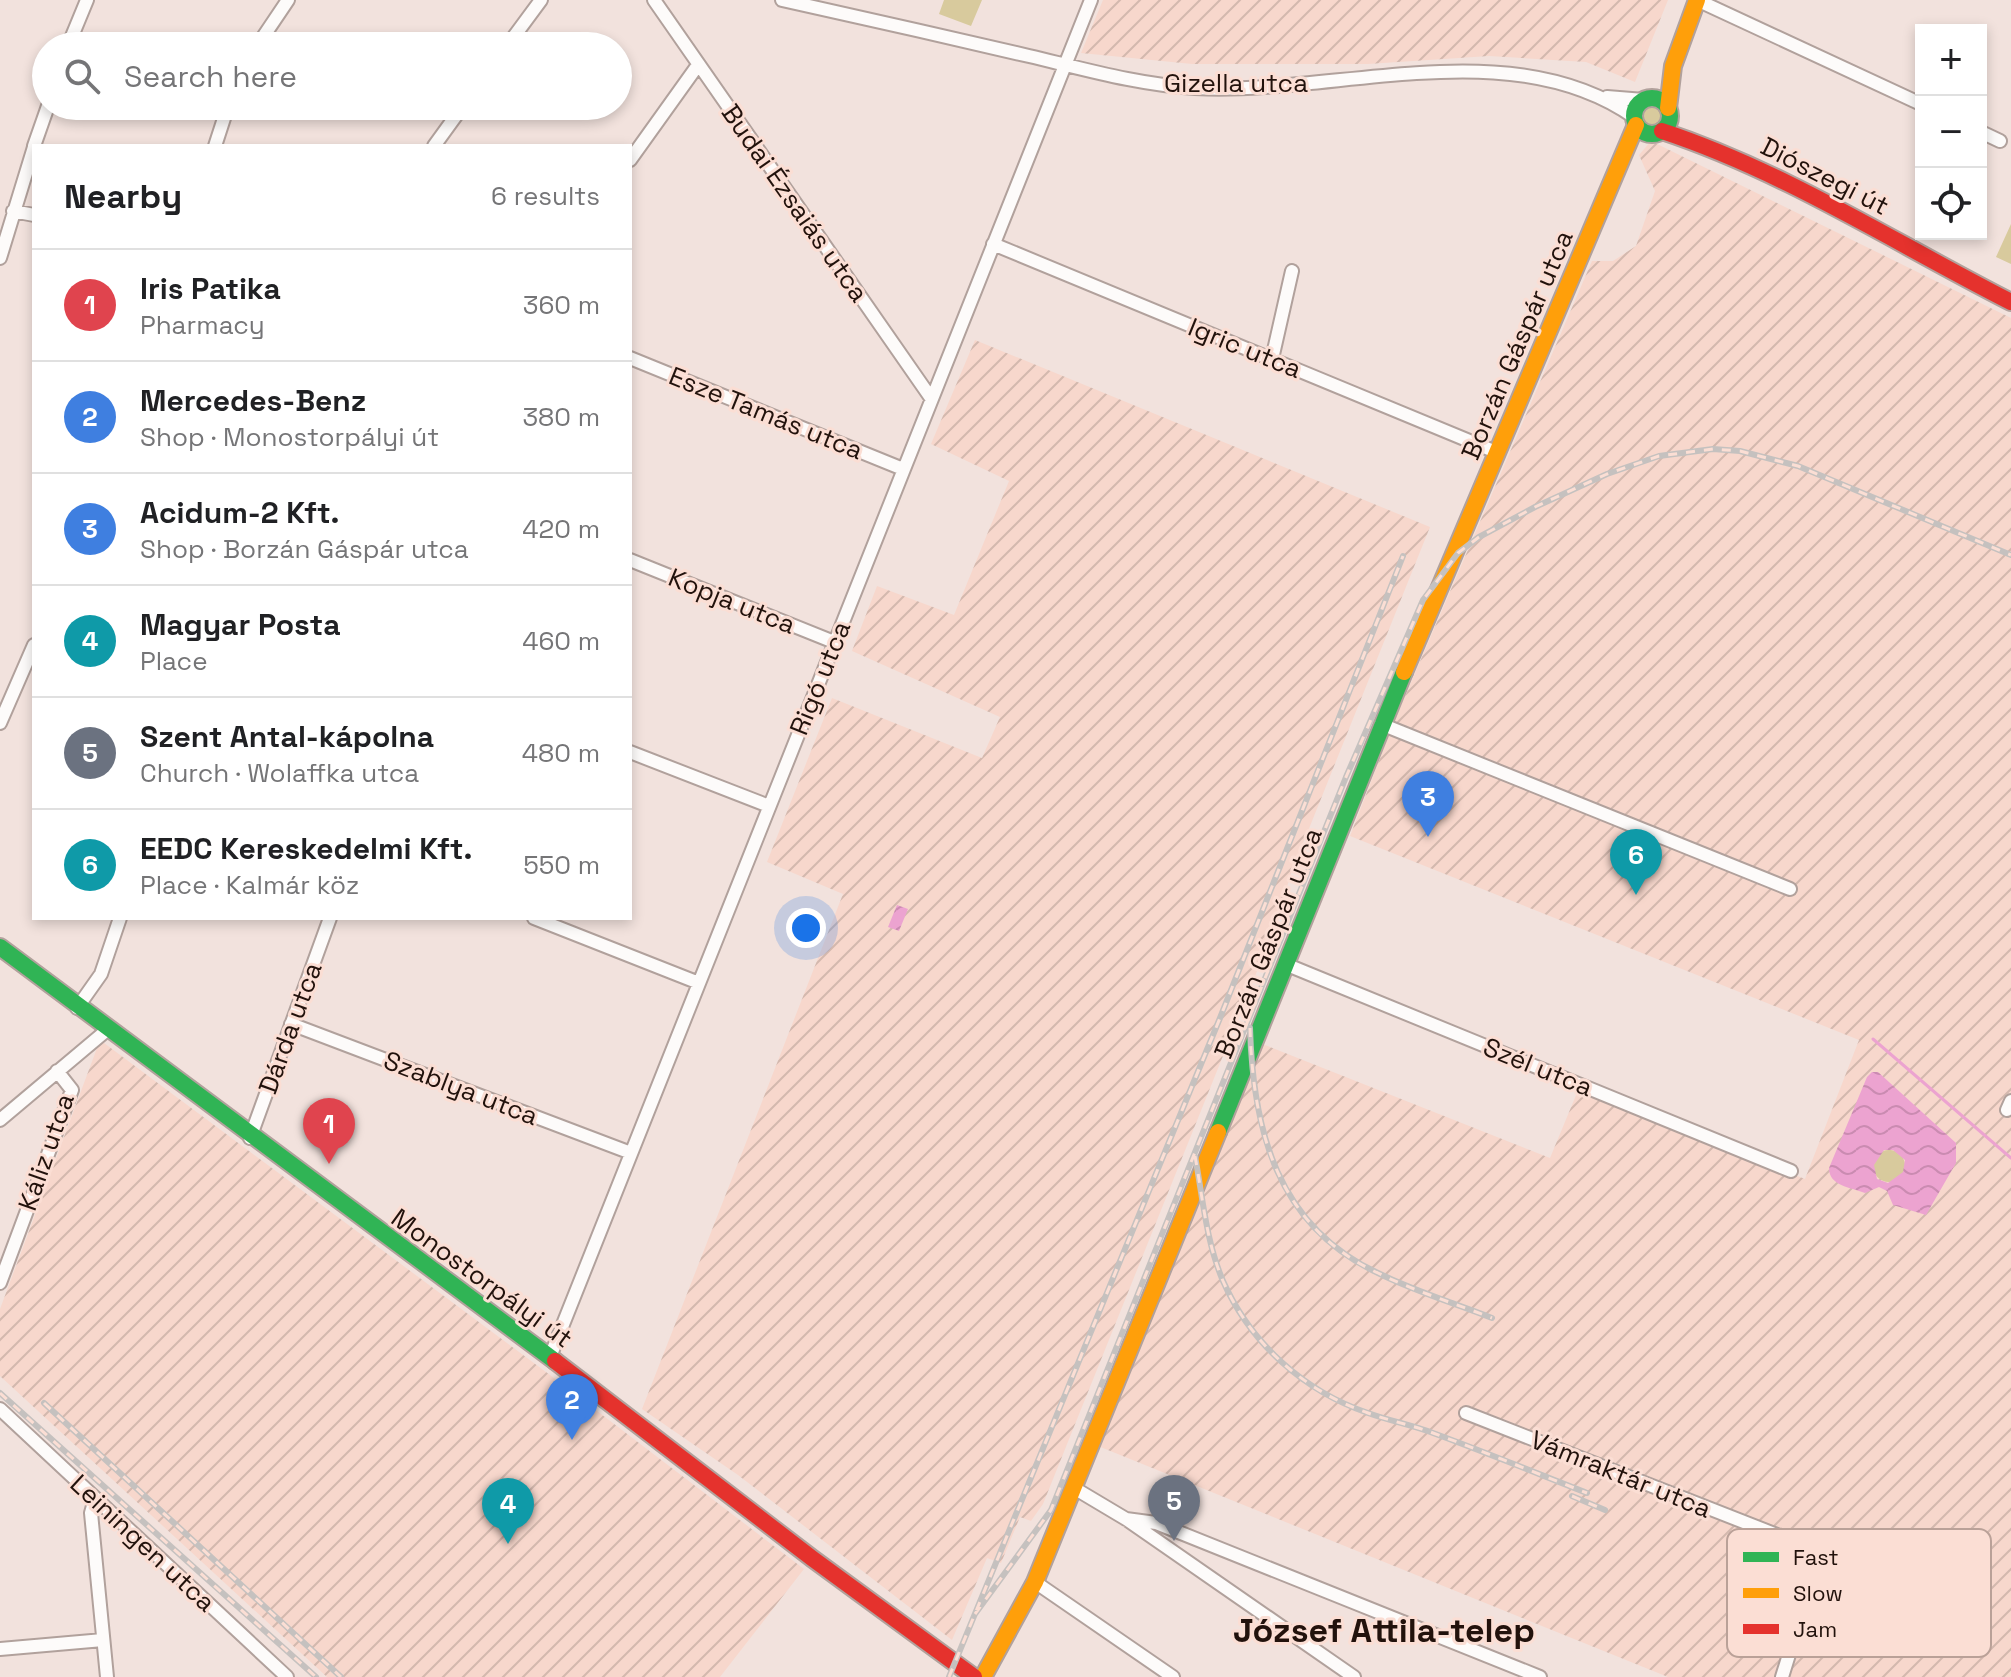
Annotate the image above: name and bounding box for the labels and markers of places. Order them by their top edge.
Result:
pin: 3 [1402,771,1454,837]
pin: 6 [1610,829,1662,895]
pin: 1 [303,1098,355,1164]
pin: 2 [546,1374,598,1440]
pin: 5 [1148,1475,1200,1541]
pin: 4 [482,1478,534,1544]

